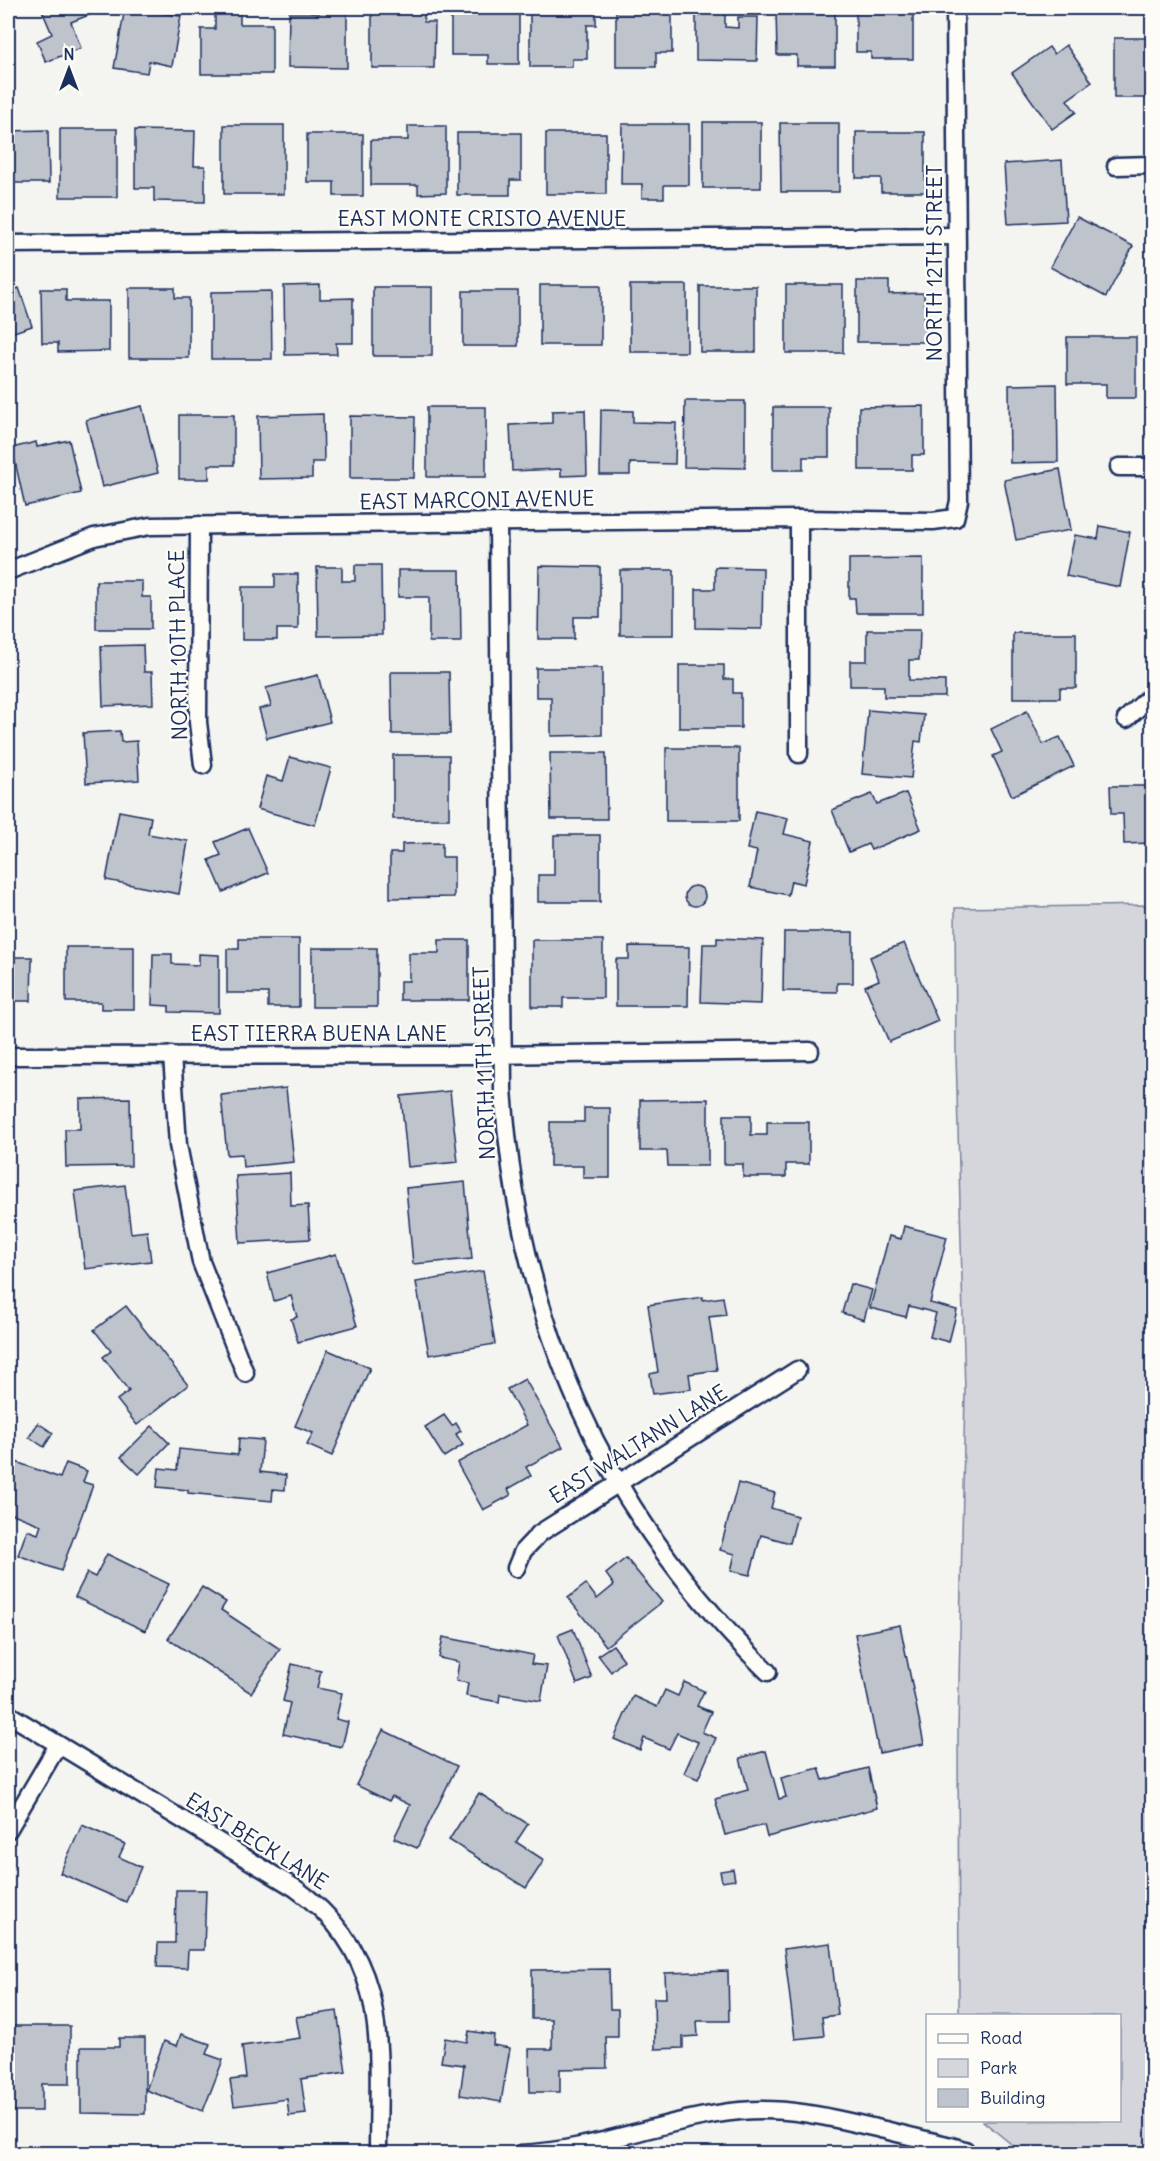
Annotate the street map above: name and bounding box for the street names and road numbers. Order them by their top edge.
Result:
street label: NORTH 12TH STREET [921,165,948,361]
street label: EAST MONTE CRISTO AVENUE [338,205,626,232]
street label: EAST MARCONI AVENUE [359,484,595,516]
street label: NORTH 10TH PLACE [163,549,193,741]
street label: NORTH 11TH STREET [467,966,501,1160]
street label: EAST TIERRA BUENA LANE [191,1020,447,1047]
street label: EAST WALTANN LANE [544,1378,732,1510]
street label: EAST BECK LANE [181,1786,333,1896]

